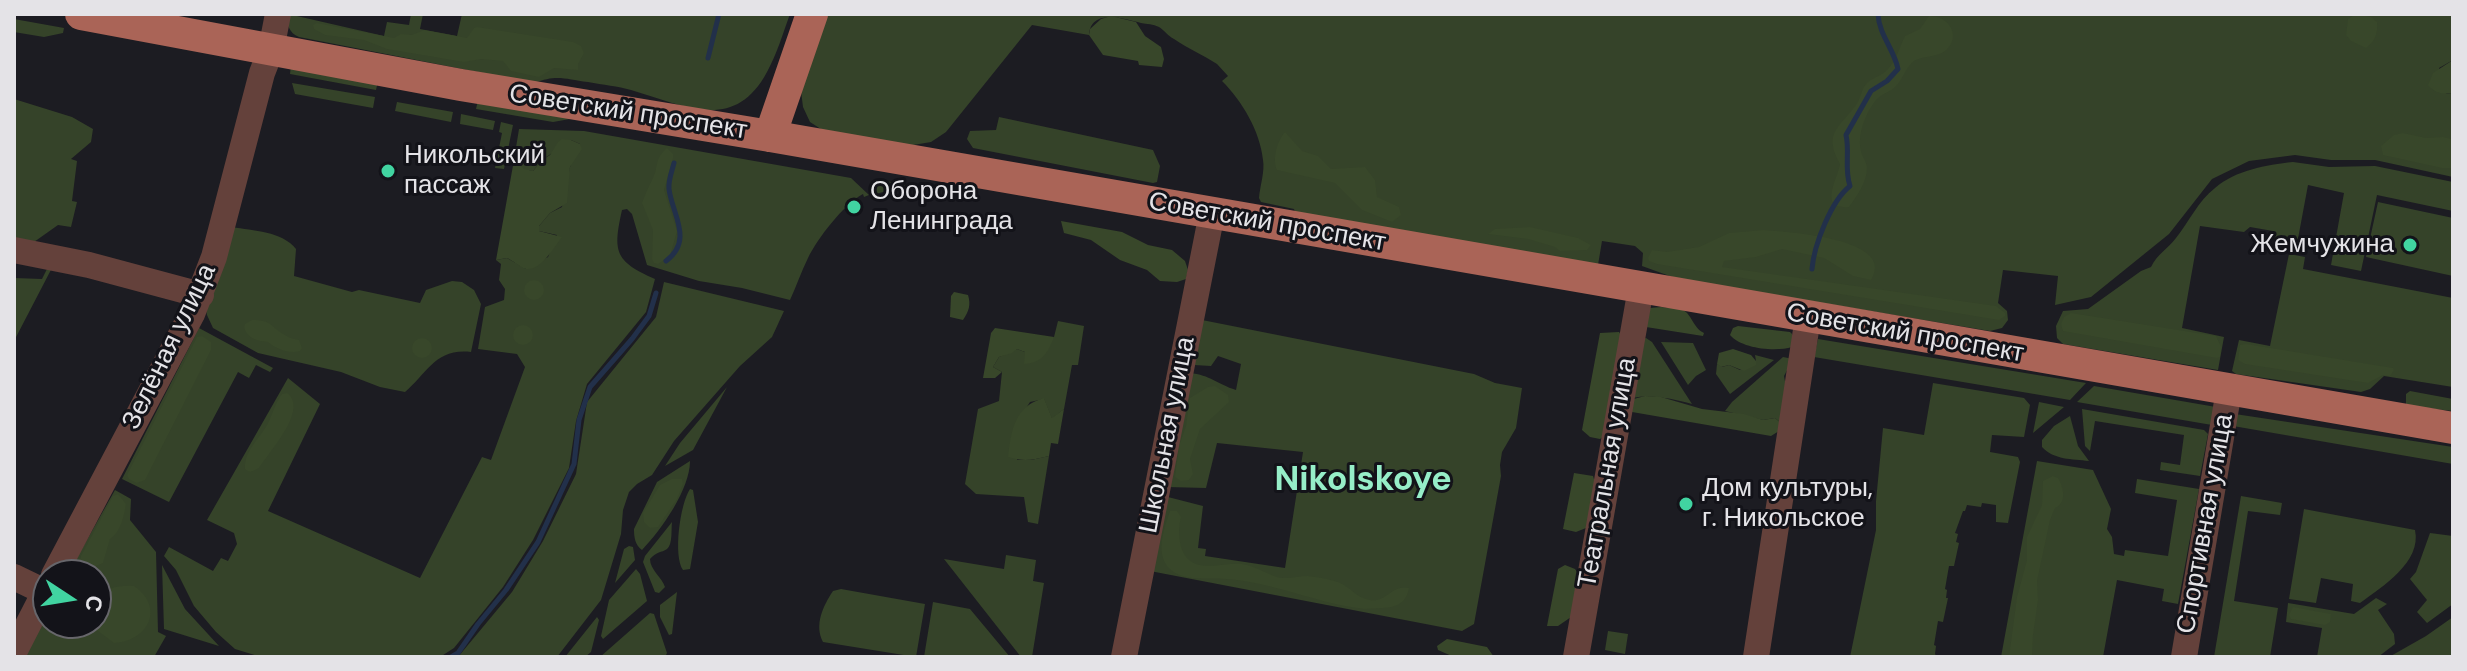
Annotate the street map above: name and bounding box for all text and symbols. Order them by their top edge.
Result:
street label: Советский проспект [507,79,749,147]
place label: Никольский пассаж [404,140,545,202]
marker: Никольский пассаж [379,162,397,180]
place label: Оборона Ленинграда [870,176,1013,238]
street label: Советский проспект [1146,187,1388,259]
marker: Оборона Ленинграда [845,198,863,216]
place label: Жемчужина [2250,229,2394,261]
marker: Жемчужина [2401,236,2419,254]
street label: Зелёная улица [116,259,224,435]
street label: Советский проспект [1784,298,2026,370]
street label: Школьная улица [1134,334,1202,536]
street label: Театральная улица [1572,355,1644,591]
street label: Спортивная улица [2171,412,2241,636]
district label: Nikolskoye [1274,461,1452,501]
place label: Дом культуры, г. Никольское [1702,473,1873,534]
marker: Дом культуры, г. Никольское [1677,495,1695,513]
north arrow [32,559,112,639]
text: С [78,593,110,614]

